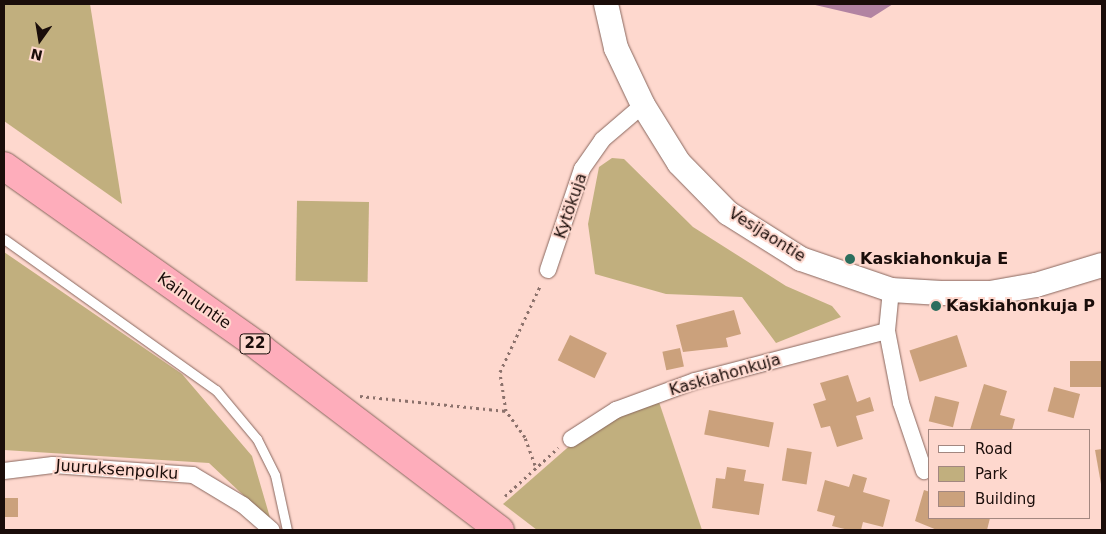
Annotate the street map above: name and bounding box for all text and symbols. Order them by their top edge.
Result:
north arrow [15,15,65,65]
text: N [29,46,44,64]
street label: Kytökuja [551,171,591,241]
street label: Vesijaontie [725,204,809,266]
place label: Kaskiahonkuja E [860,249,1008,269]
marker: Kaskiahonkuja E [844,253,856,265]
street label: Kainuuntie [153,269,235,333]
place label: Kaskiahonkuja P [946,296,1095,316]
marker: Kaskiahonkuja P [930,300,942,312]
road number: 22 [239,332,271,356]
street label: Kaskiahonkuja [667,350,783,400]
legend [928,429,1091,519]
text: Road [975,440,1013,458]
street label: Juuruksenpolku [55,456,179,484]
text: Park [975,465,1007,483]
text: Building [975,490,1036,508]

